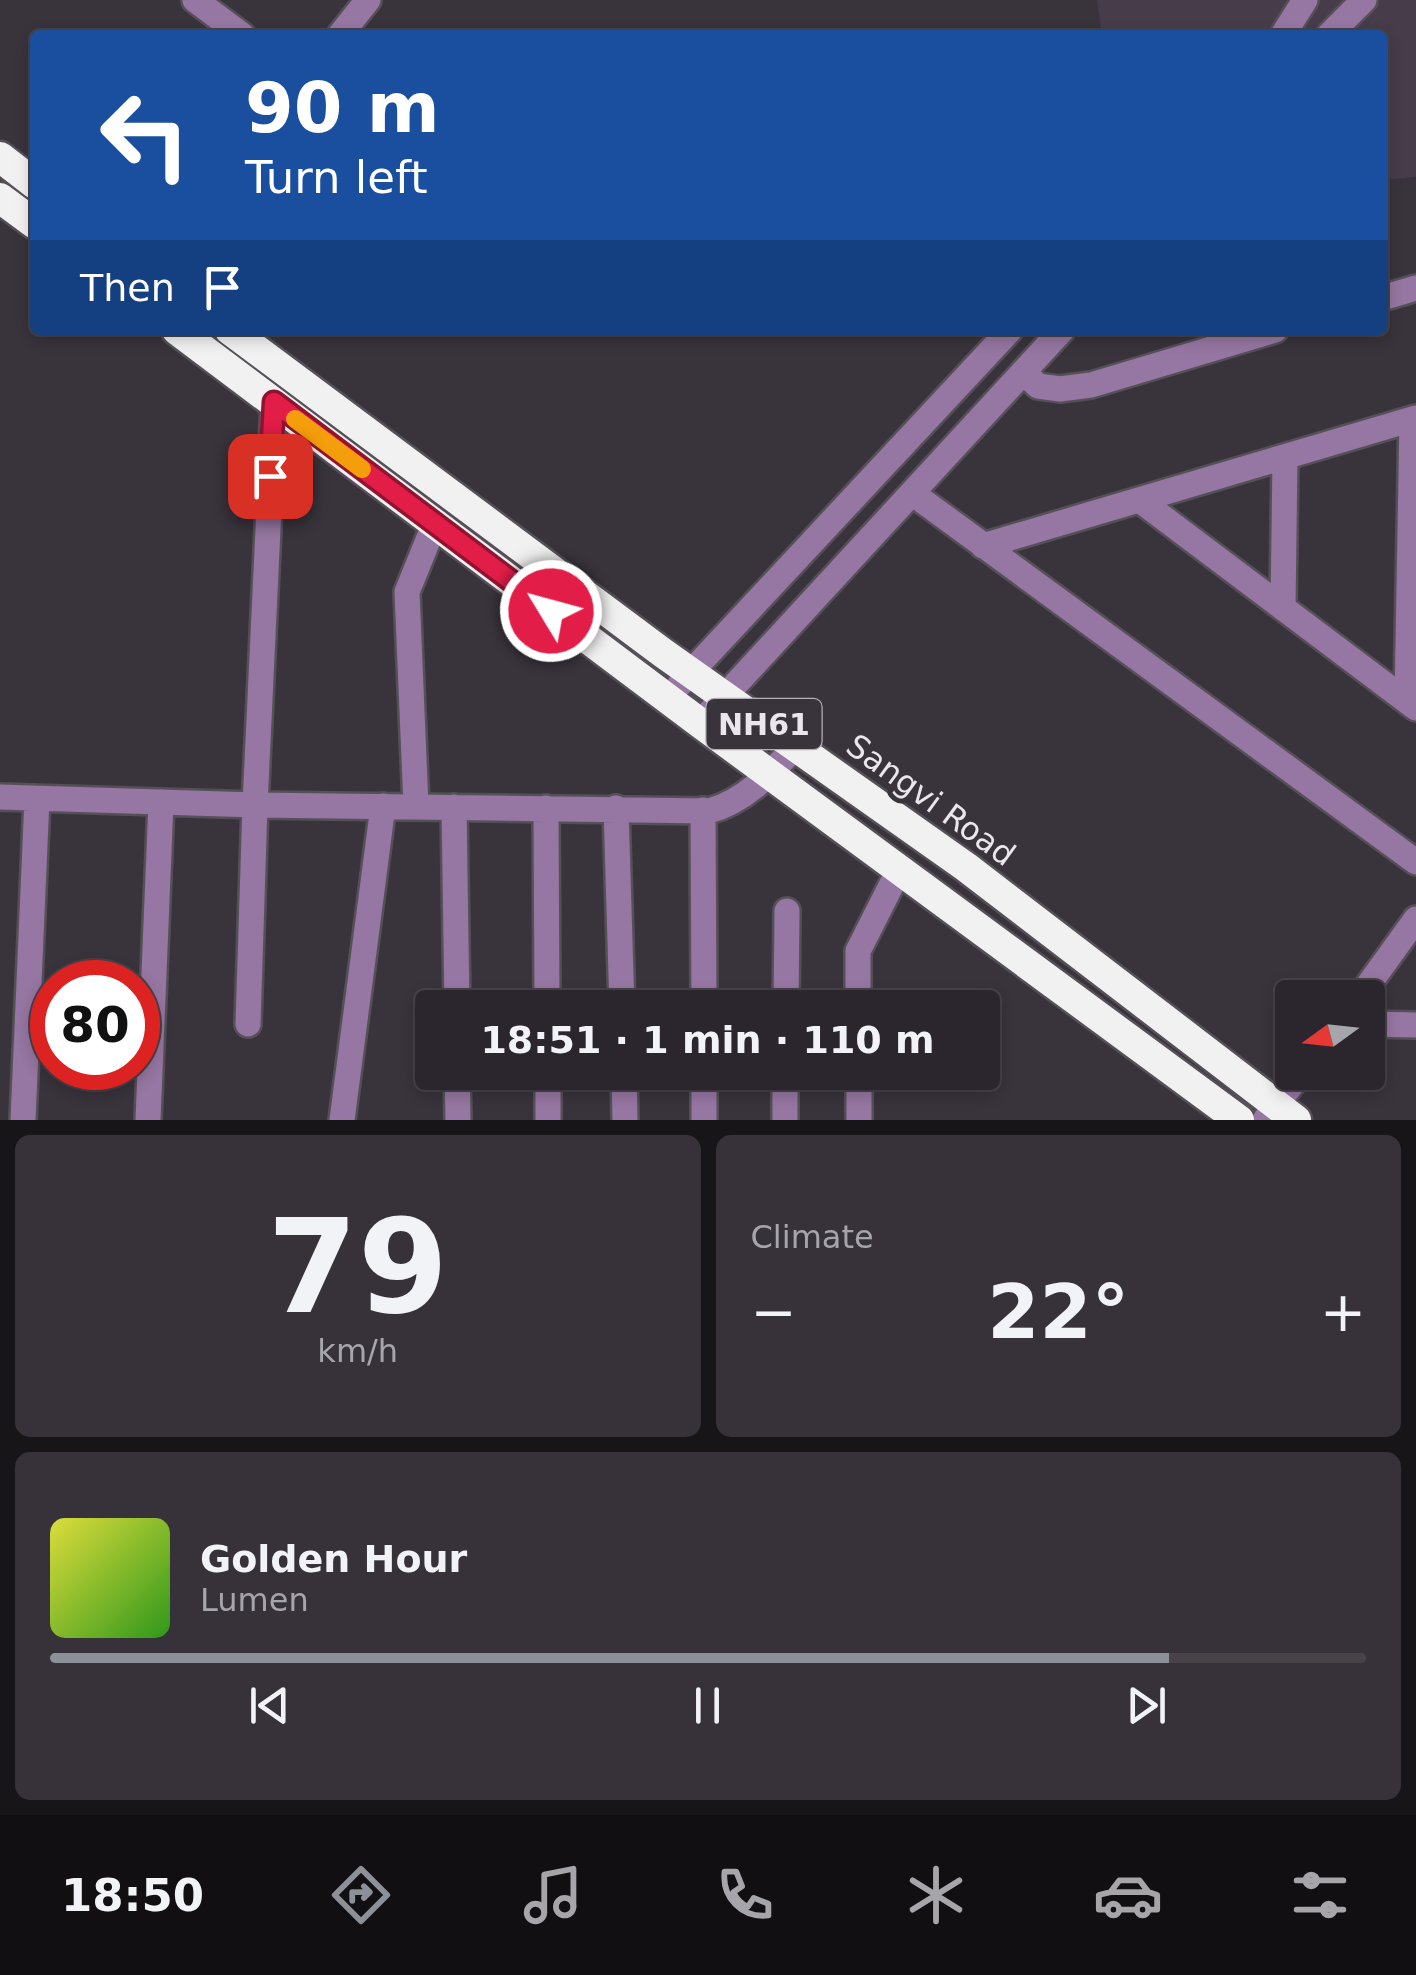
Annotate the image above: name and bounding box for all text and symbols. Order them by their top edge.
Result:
text: 90 m [245,67,440,149]
icon: left [80,70,210,200]
text: Turn left [245,151,428,204]
icon: arrive [195,260,250,315]
text: Then [80,266,175,310]
pin [228,434,313,519]
icon: arrive [243,449,298,504]
position arrow [499,559,603,663]
road number: NH61 [706,699,822,749]
street label: Sangvi Road [839,726,1023,874]
speed limit sign: 80 [30,960,160,1090]
north arrow [1275,980,1385,1090]
map controls [1275,980,1385,1090]
text: 18:51 · 1 min · 110 m [480,1018,935,1062]
text: 79 [267,1191,448,1343]
text: Climate [751,1218,874,1256]
text: 22° [987,1268,1129,1356]
text: − [751,1280,797,1344]
text: + [1320,1280,1366,1344]
text: km/h [317,1332,398,1370]
text: Golden Hour [200,1537,467,1581]
text: Lumen [200,1581,309,1619]
icon: previous [242,1678,297,1733]
icon: pause [680,1678,735,1733]
icon: next [1119,1678,1174,1733]
icon: directions [326,1860,396,1930]
icon: music [518,1860,588,1930]
icon: phone [710,1860,780,1930]
icon: climate [901,1860,971,1930]
icon: car [1093,1860,1163,1930]
icon: filters [1285,1860,1355,1930]
text: 18:50 [61,1869,204,1922]

